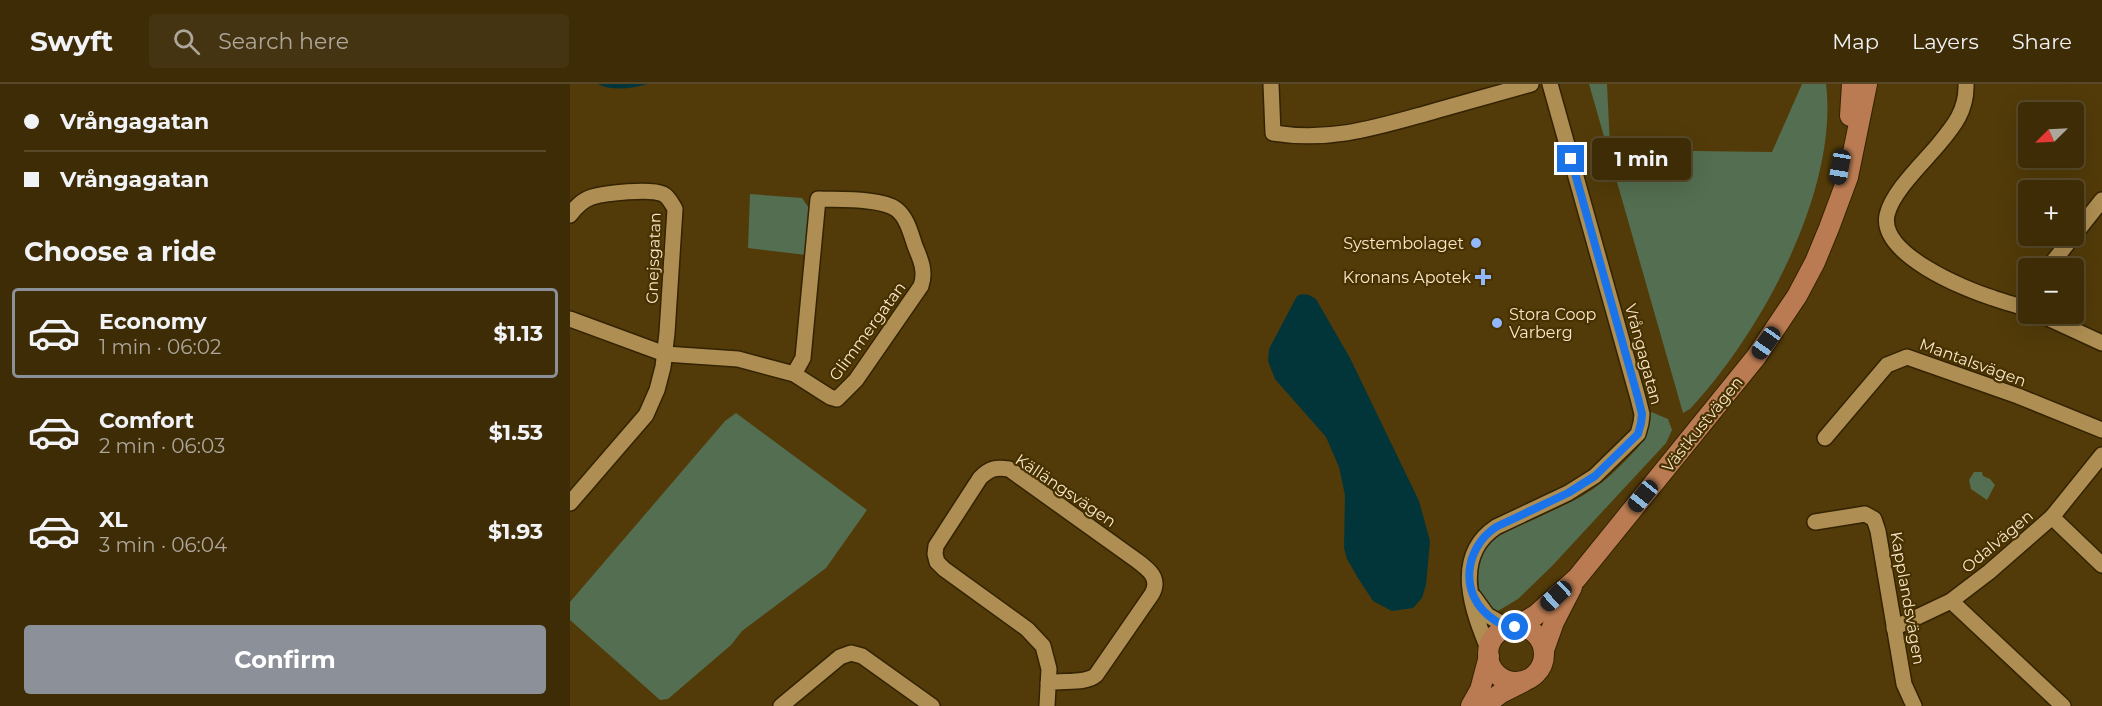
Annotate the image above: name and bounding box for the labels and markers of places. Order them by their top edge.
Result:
place label: Systembolaget [1343,234,1464,253]
marker: Systembolaget [1469,236,1483,250]
place label: Kronans Apotek [1343,268,1471,287]
marker: Kronans Apotek [1476,270,1490,284]
place label: Stora Coop Varberg [1509,305,1597,342]
marker: Stora Coop Varberg [1490,316,1504,330]

